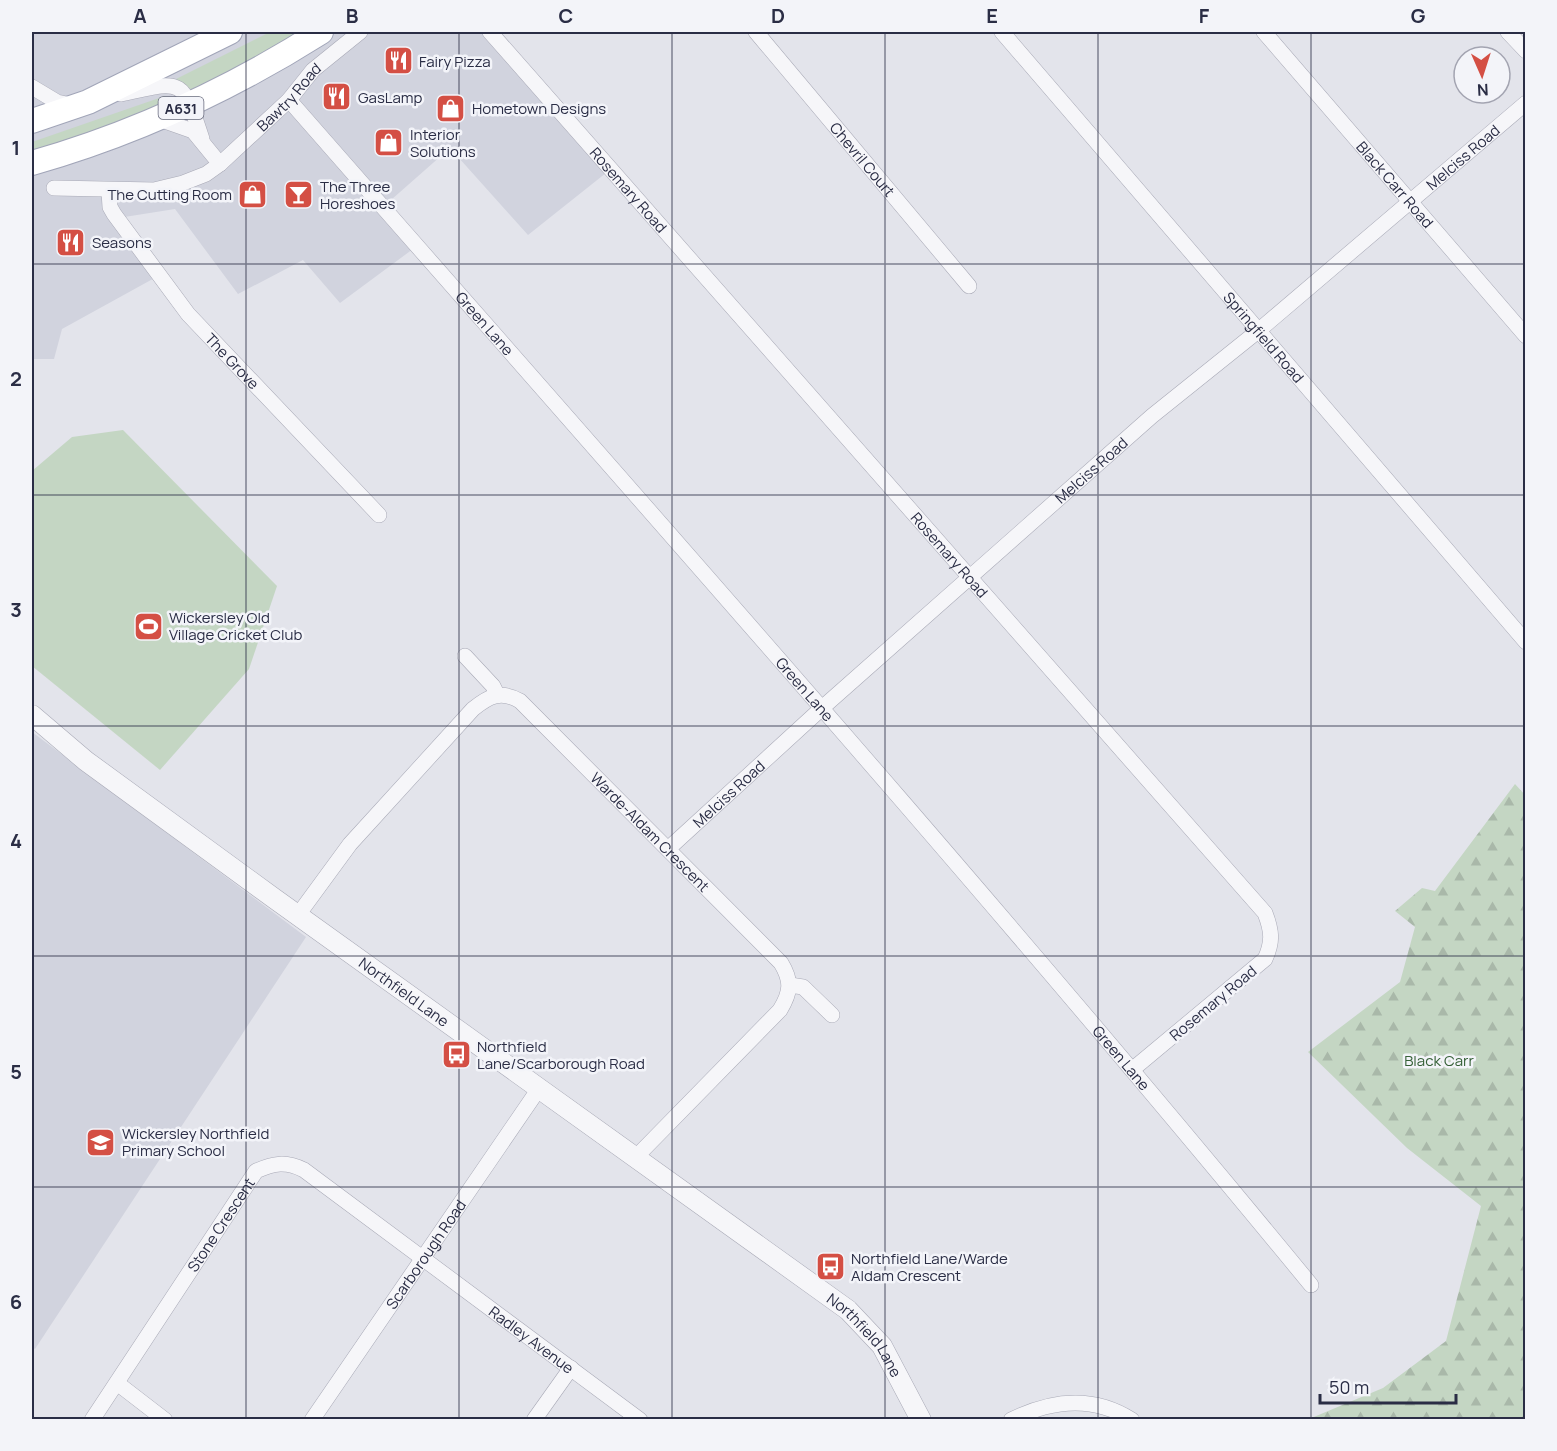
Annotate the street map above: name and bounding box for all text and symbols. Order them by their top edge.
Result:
text: A [133,2,147,29]
text: B [346,2,359,29]
text: C [559,2,573,29]
text: D [771,2,785,29]
text: E [986,2,998,29]
text: F [1199,2,1210,29]
text: G [1411,2,1426,29]
restaurant icon: Fairy Pizza [382,45,414,77]
north arrow [1452,45,1512,105]
place label: Fairy Pizza [419,51,491,72]
street label: Bawtry Road [252,57,325,136]
text: N [1476,79,1489,101]
restaurant icon: GasLamp [321,81,353,113]
place label: GasLamp [358,87,422,108]
shop icon: Hometown Designs [435,92,467,124]
road number: A631 [158,97,204,119]
place label: Hometown Designs [472,98,606,119]
street label: Chevril Court [825,118,900,201]
street label: Melciss Road [1421,119,1504,194]
place label: Interior Solutions [410,124,476,162]
shop icon: Interior Solutions [373,127,405,159]
text: 1 [12,134,20,161]
street label: Black Carr Road [1352,136,1439,232]
street label: Rosemary Road [585,142,672,237]
place label: The Three Horeshoes [320,176,396,214]
shop icon: The Cutting Room [237,178,269,210]
bar icon: The Three Horeshoes [283,179,315,211]
place label: The Cutting Room [107,184,232,205]
restaurant icon: Seasons [55,226,87,258]
place label: Seasons [92,232,152,253]
street label: Green Lane [451,287,519,360]
street label: Springfield Road [1219,287,1309,387]
street label: The Grove [201,328,264,394]
text: 2 [10,365,22,392]
street label: Melciss Road [1050,432,1132,508]
street label: Rosemary Road [906,507,993,602]
text: 3 [10,596,22,623]
place label: Wickersley Old Village Cricket Club [169,607,302,645]
sports icon: Wickersley Old Village Cricket Club [132,610,164,642]
street label: Green Lane [771,652,839,726]
street label: Melciss Road [688,755,769,832]
street label: Warde-Aldam Crescent [586,767,714,896]
text: 4 [10,827,22,854]
street label: Northfield Lane [355,952,454,1031]
street label: Rosemary Road [1165,960,1261,1046]
street label: Green Lane [1088,1021,1155,1095]
place label: Northfield Lane/Scarborough Road [477,1036,645,1074]
bus stop icon: Northfield Lane/Scarborough Road [440,1039,472,1071]
park label: Black Carr [1404,1050,1474,1071]
text: 5 [10,1058,22,1085]
place label: Wickersley Northfield Primary School [122,1123,269,1161]
school or university icon: Wickersley Northfield Primary School [85,1126,117,1158]
street label: Stone Crescent [182,1173,259,1276]
street label: Scarborough Road [381,1195,471,1313]
place label: Northfield Lane/Warde Aldam Crescent [851,1248,1008,1286]
bus stop icon: Northfield Lane/Warde Aldam Crescent [814,1251,846,1283]
text: 6 [10,1288,22,1315]
street label: Northfield Lane [823,1288,907,1381]
street label: Radley Avenue [485,1301,579,1378]
scale bar [1320,1367,1456,1405]
text: 50 m [1329,1375,1369,1399]

